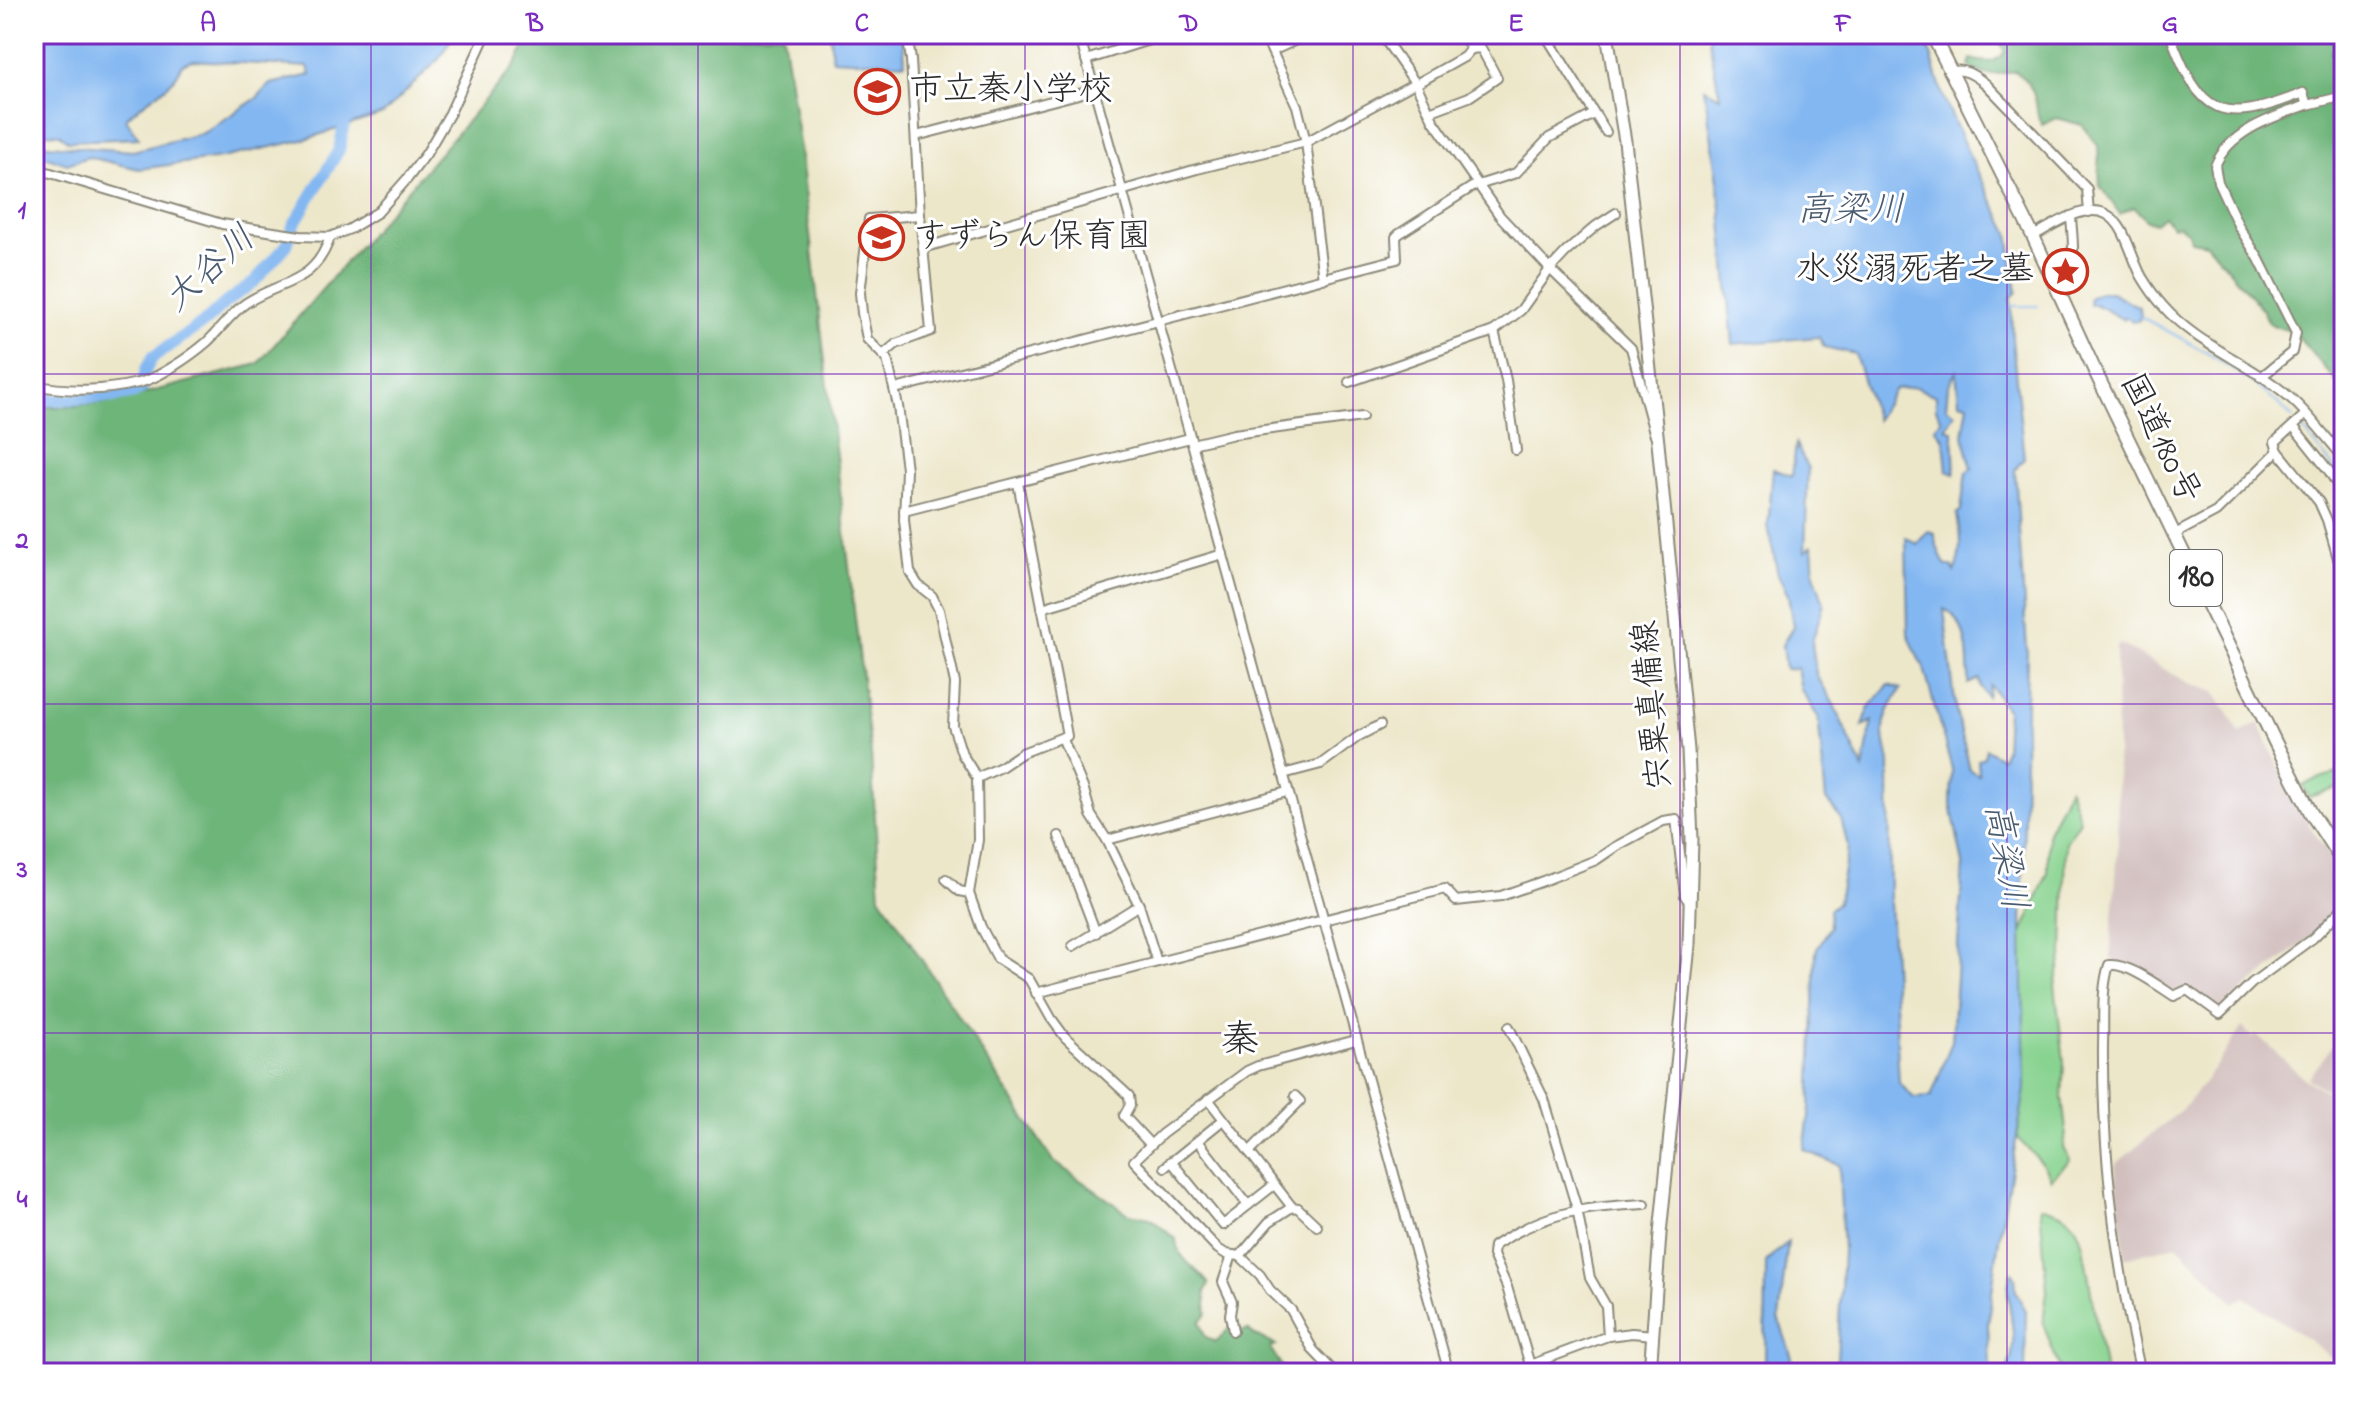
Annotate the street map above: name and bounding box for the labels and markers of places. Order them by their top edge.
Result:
place label: 市立秦小学校 [909,66,1113,116]
school or university icon: 市立秦小学校 [854,67,902,115]
place label: すずらん保育園 [913,213,1151,263]
school or university icon: すずらん保育園 [858,214,906,262]
place label: 水災溺死者之墓 [1796,246,2034,296]
place icon: 水災溺死者之墓 [2041,247,2089,295]

